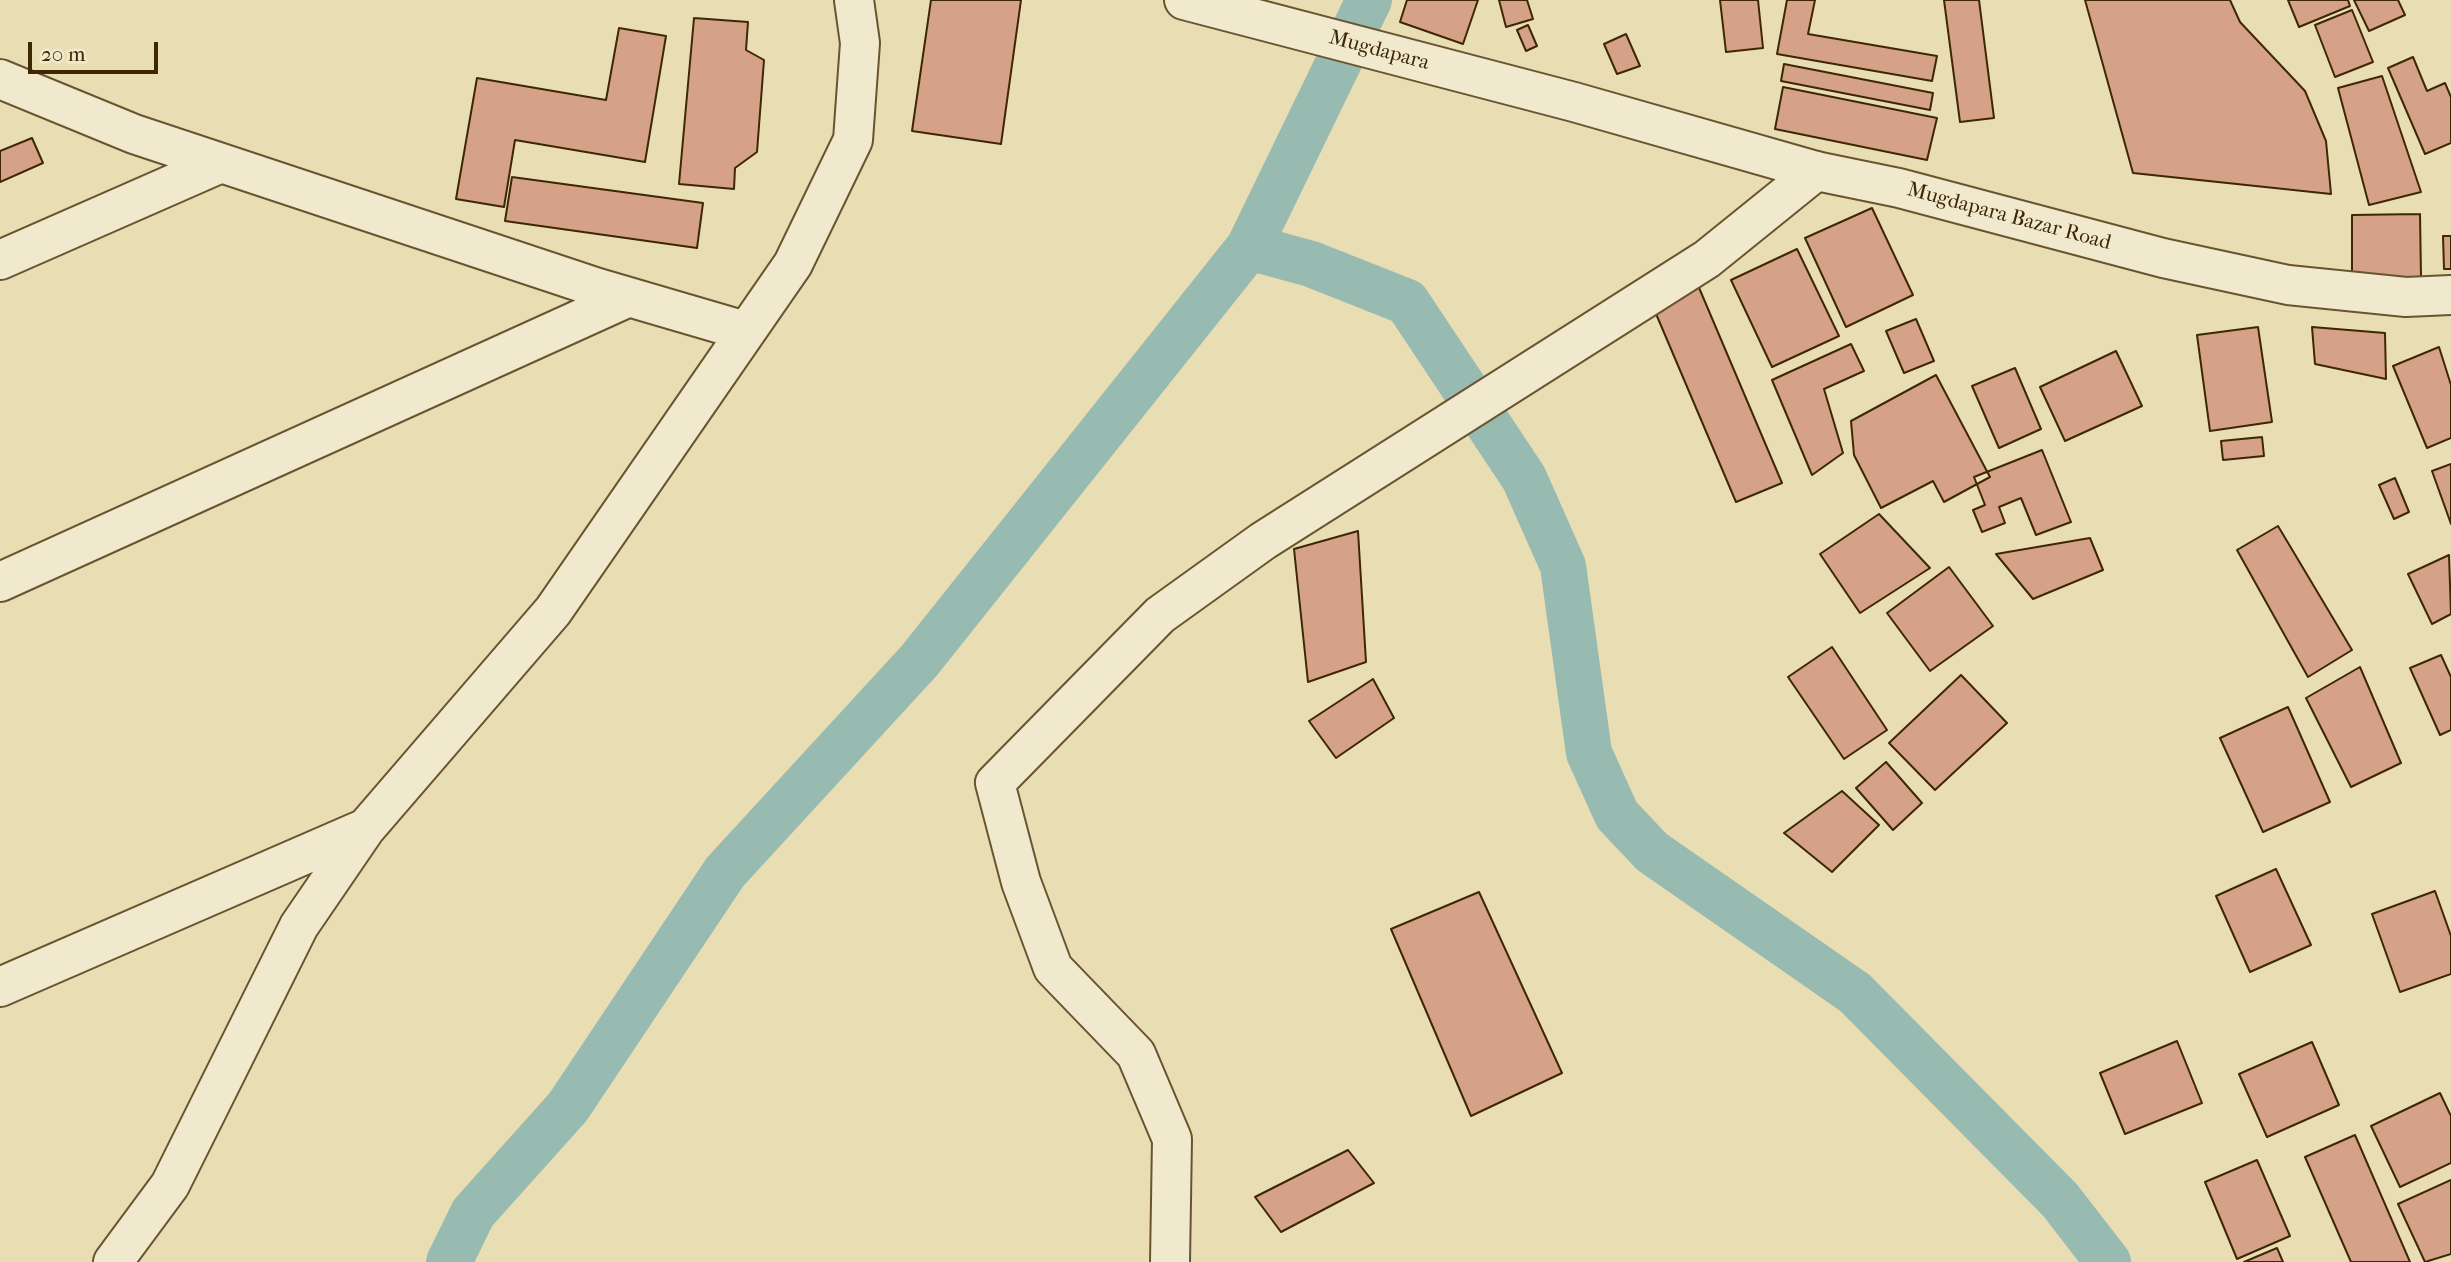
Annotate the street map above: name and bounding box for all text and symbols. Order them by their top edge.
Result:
street label: Mugdapara [1326,26,1432,76]
scale bar [32,28,161,72]
text: 20 m [41,42,85,66]
street label: Mugdapara Bazar Road [1904,178,2114,256]

